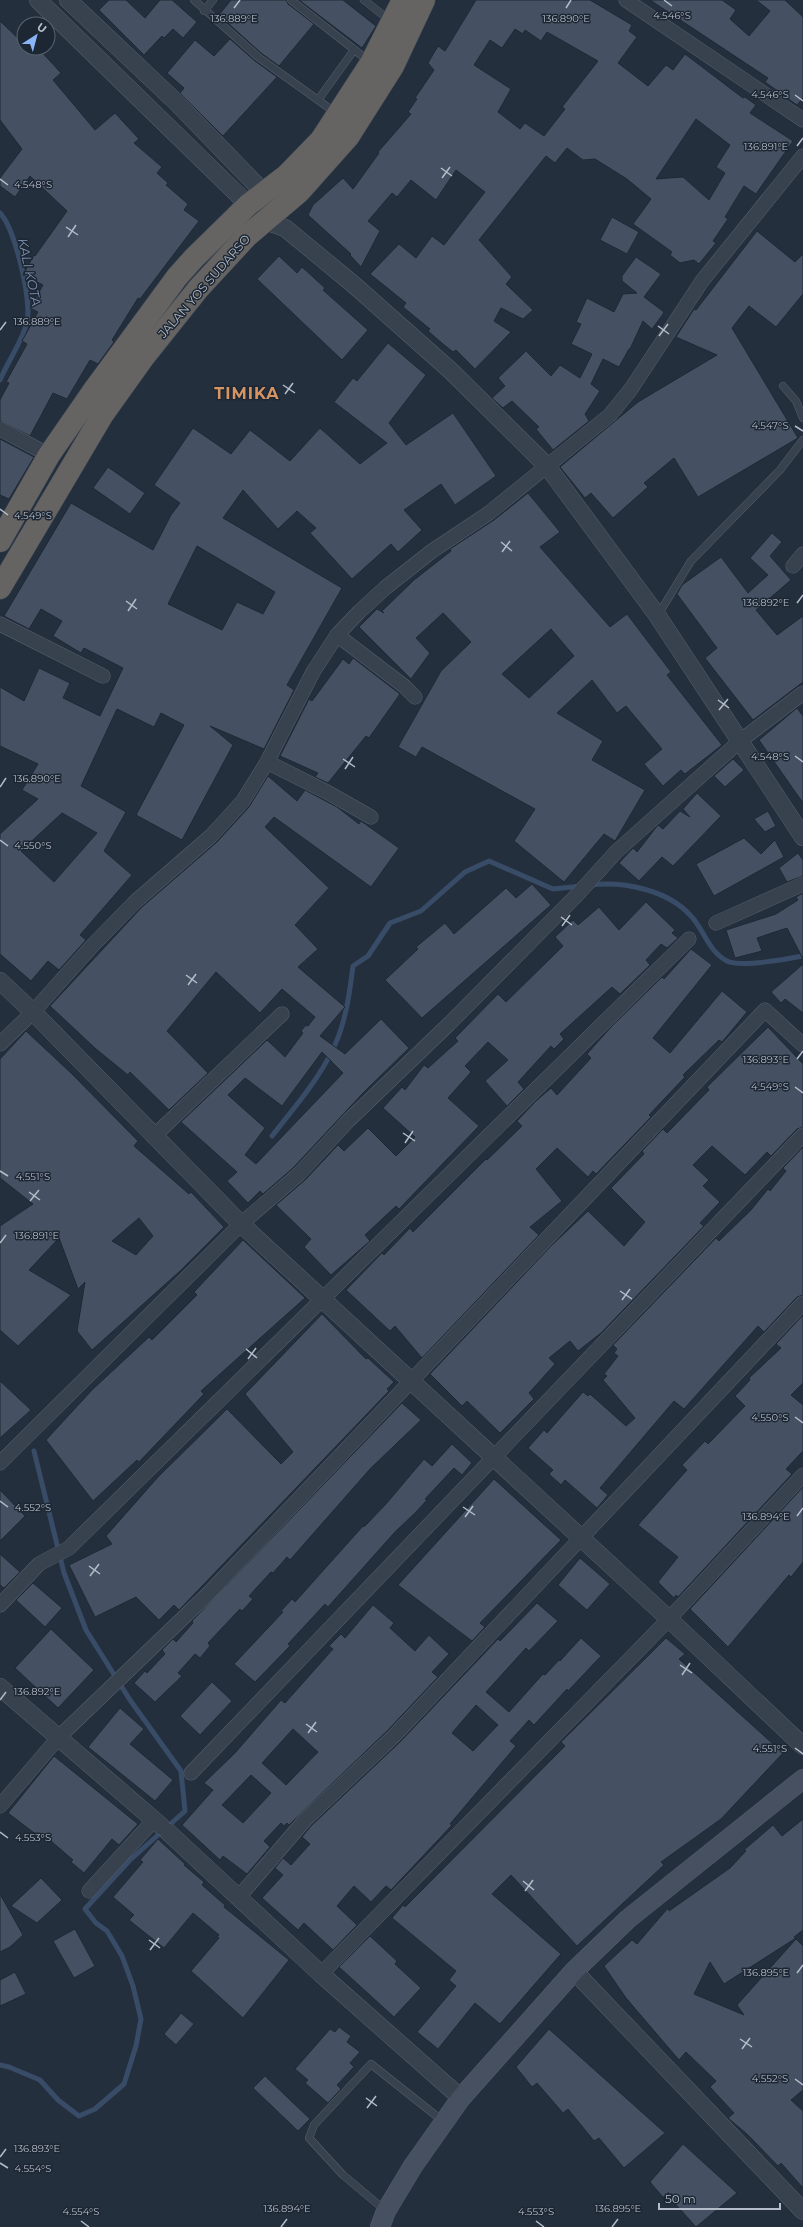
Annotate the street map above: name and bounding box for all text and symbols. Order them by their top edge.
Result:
text: 4.546°S [653,9,691,22]
text: 136.889°E [210,12,258,25]
text: 136.890°E [542,12,590,25]
north arrow [16,16,56,56]
text: U [34,20,50,36]
text: 4.546°S [751,88,789,101]
text: 136.891°E [744,140,789,153]
text: 4.548°S [14,178,52,191]
street label: JALAN YOS SUDARSO [154,231,253,342]
water label: KALI KOTA [15,237,45,307]
text: 136.889°E [13,315,61,328]
district label: TIMIKA [214,384,280,403]
text: 4.547°S [751,419,789,432]
text: 4.549°S [14,509,52,522]
text: 136.892°E [743,596,790,609]
text: 4.548°S [751,750,789,763]
text: 136.890°E [13,772,61,785]
text: 4.550°S [14,839,52,852]
text: 136.893°E [743,1053,790,1066]
text: 4.549°S [751,1080,789,1093]
text: 4.551°S [16,1170,50,1183]
text: 136.891°E [15,1229,60,1242]
text: 4.550°S [751,1411,789,1424]
text: 4.552°S [15,1501,51,1514]
text: 136.894°E [742,1510,790,1523]
text: 136.892°E [14,1685,61,1698]
text: 4.551°S [753,1742,787,1755]
text: 4.553°S [15,1831,51,1844]
text: 136.895°E [743,1966,790,1979]
text: 4.552°S [752,2072,788,2085]
text: 136.893°E [14,2142,61,2155]
text: 4.554°S [14,2162,52,2175]
scale bar [659,2185,780,2211]
text: 50 m [665,2191,696,2206]
text: 136.894°E [263,2202,311,2215]
text: 136.895°E [595,2202,642,2215]
text: 4.554°S [62,2205,100,2218]
text: 4.553°S [518,2205,554,2218]

